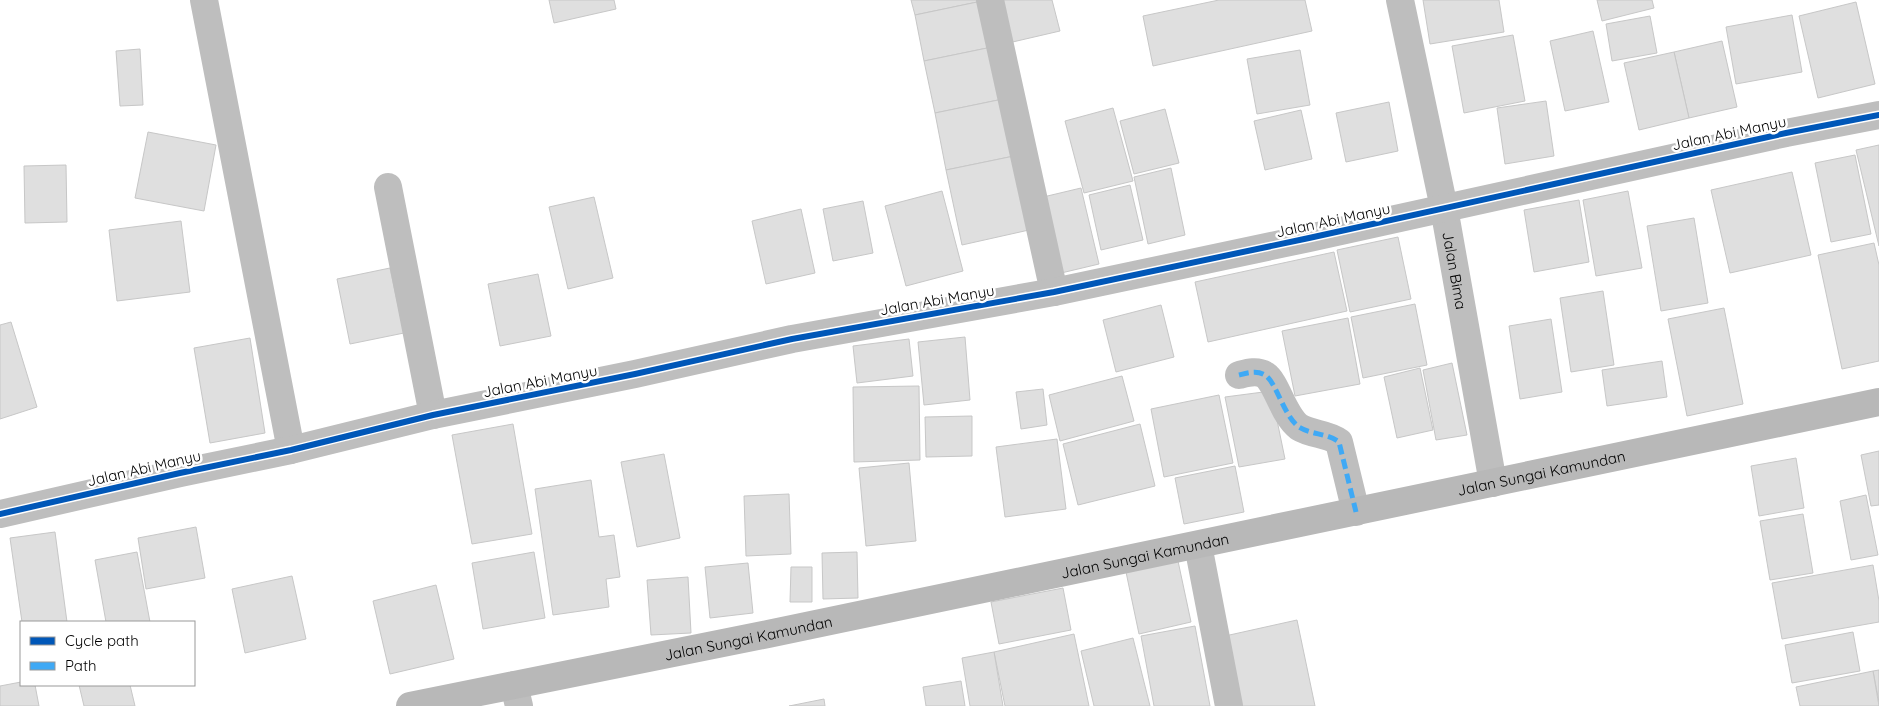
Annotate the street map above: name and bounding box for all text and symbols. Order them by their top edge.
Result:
street label: Jalan Abi Manyu [1670,112,1788,154]
street label: Jalan Abi Manyu [1274,199,1392,241]
street label: Jalan Bima [1439,230,1471,311]
street label: Jalan Abi Manyu [878,281,996,319]
street label: Jalan Abi Manyu [481,361,599,401]
street label: Jalan Abi Manyu [85,446,203,490]
street label: Jalan Sungai Kamundan [1455,446,1627,499]
street label: Jalan Sungai Kamundan [1059,529,1231,582]
street label: Jalan Sungai Kamundan [662,611,834,664]
legend [20,621,195,686]
text: Cycle path [65,631,139,650]
text: Path [65,656,97,675]

